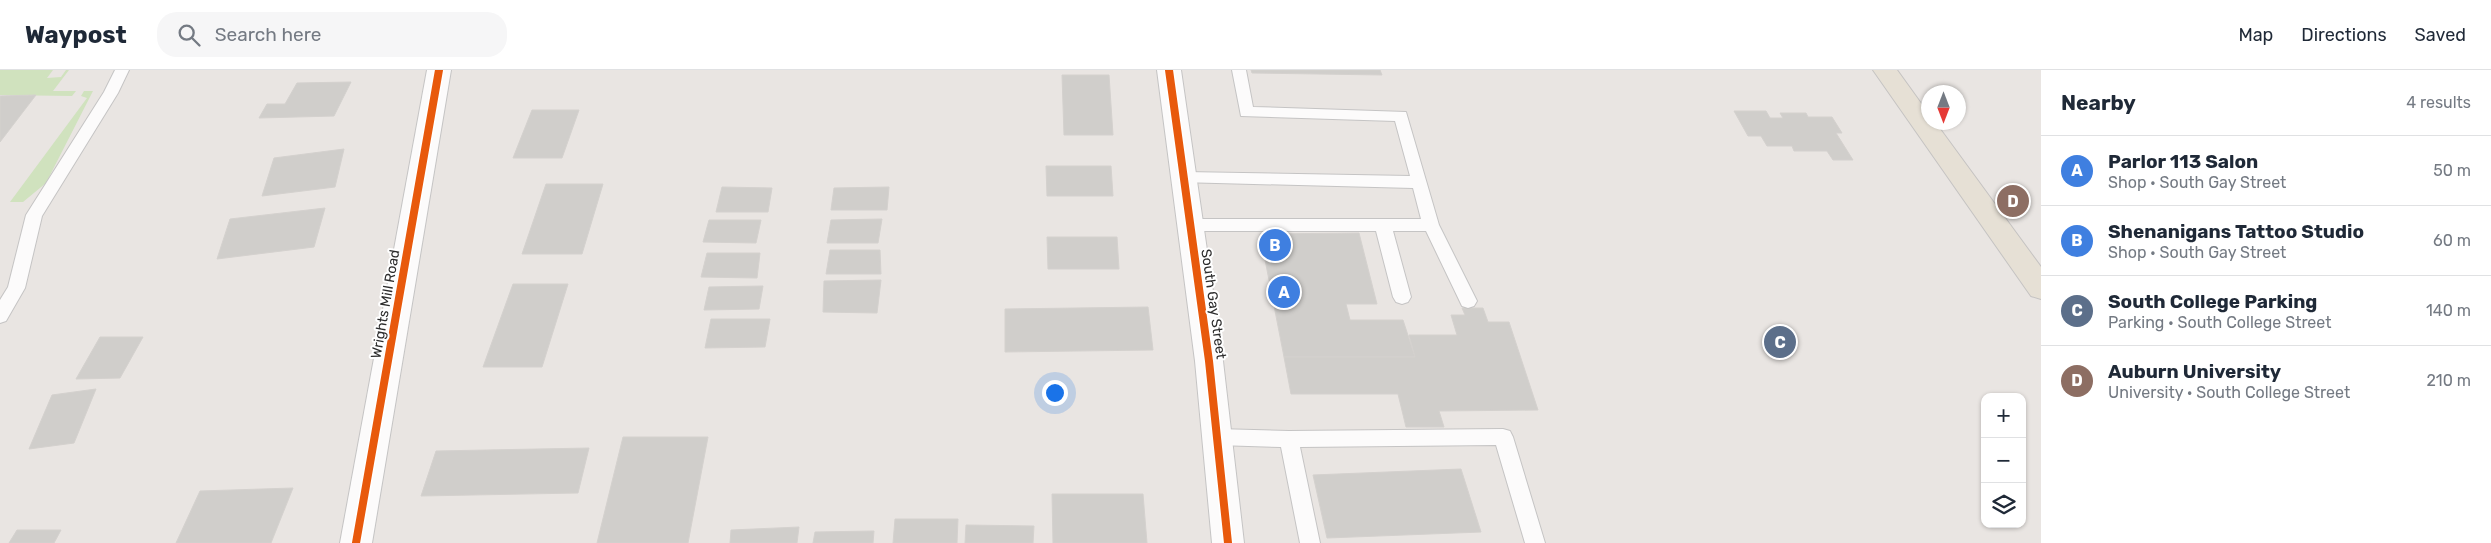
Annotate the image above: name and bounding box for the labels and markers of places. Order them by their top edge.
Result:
pin: D [1997,182,2029,220]
pin: B [1259,226,1291,264]
pin: A [1268,273,1300,311]
pin: C [1764,323,1796,361]

